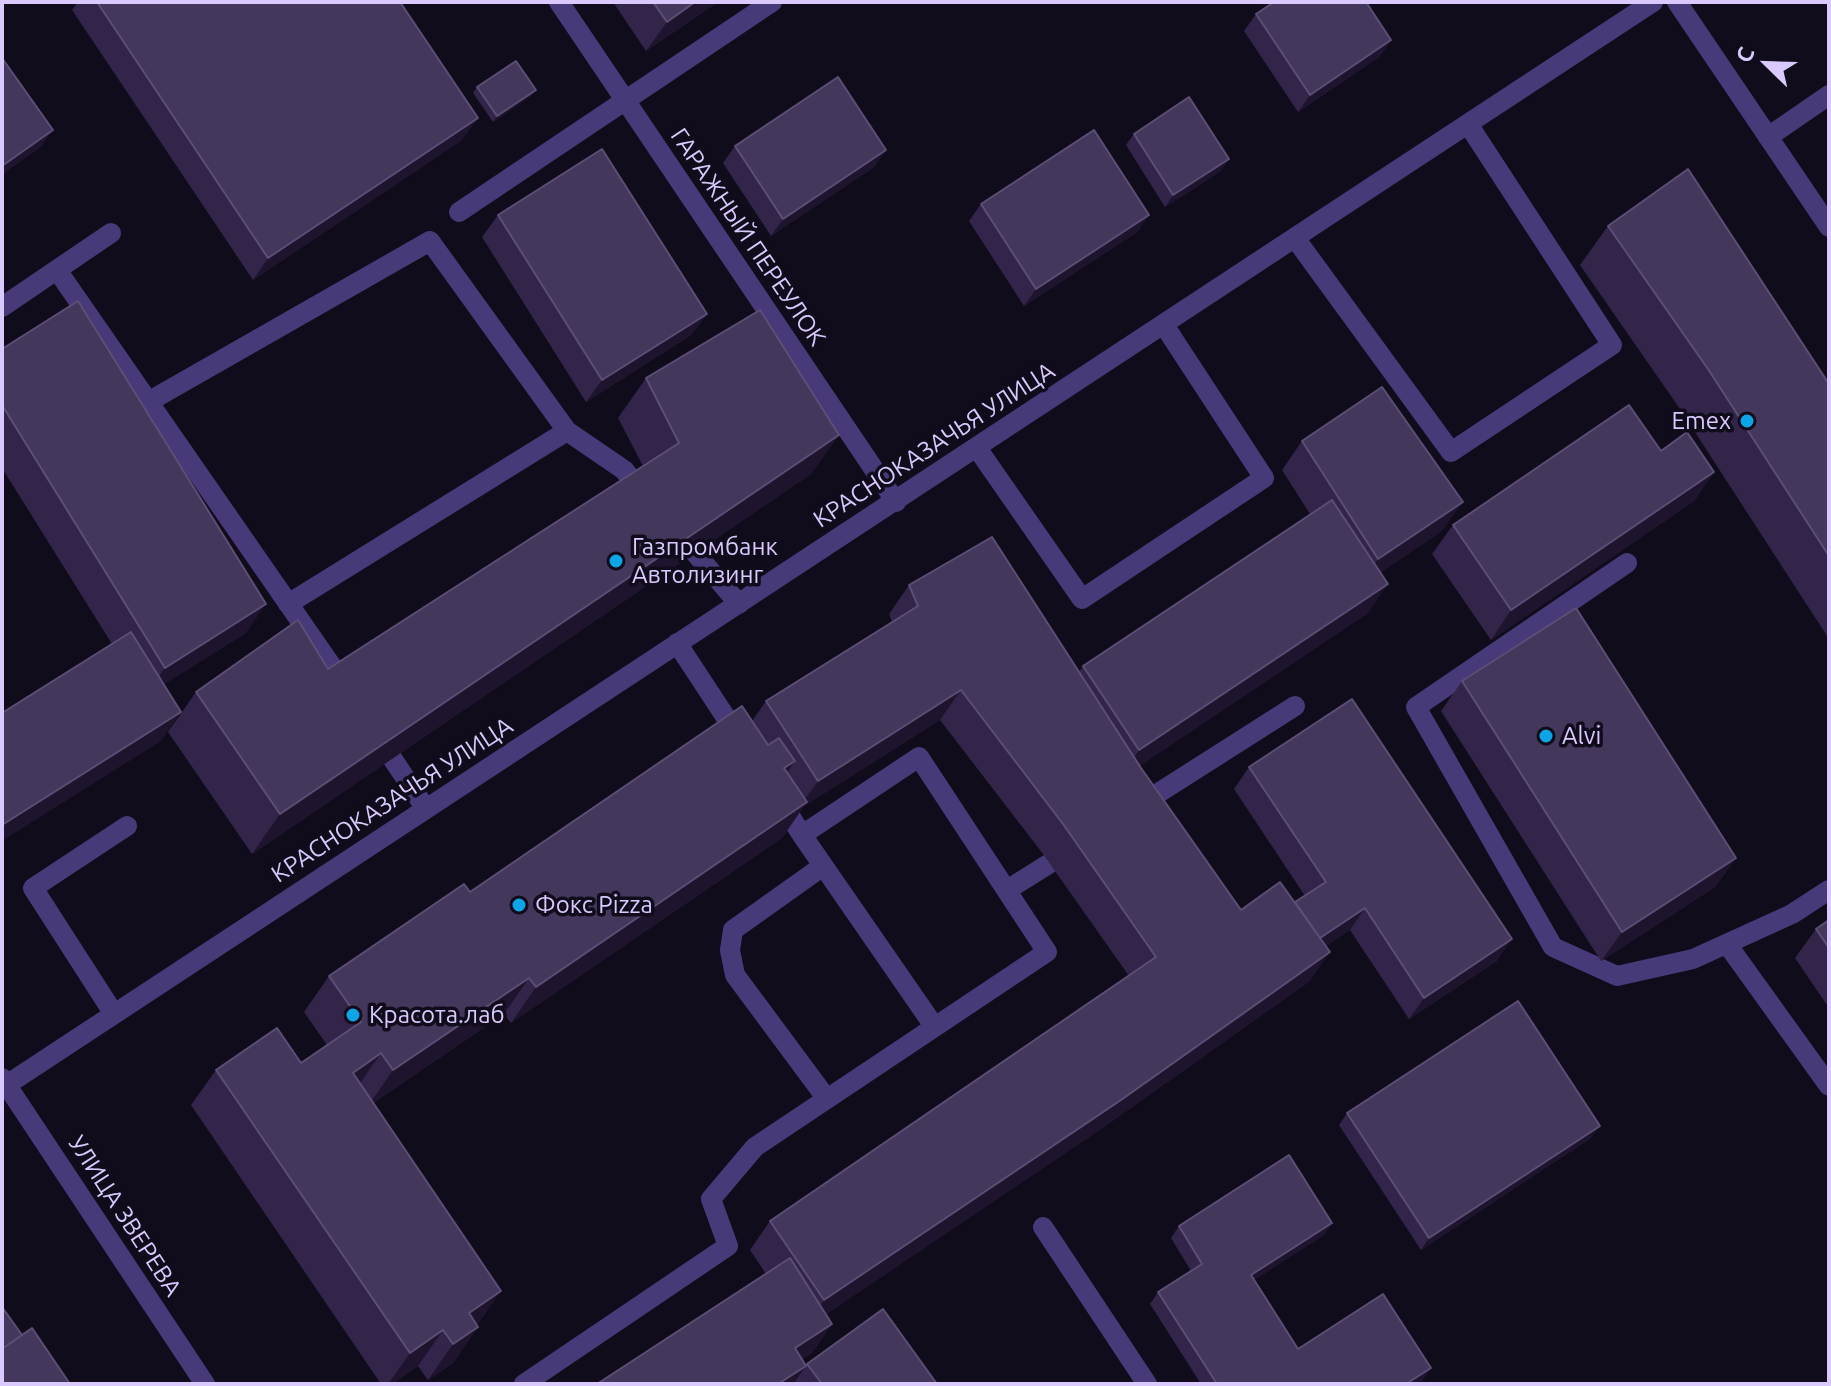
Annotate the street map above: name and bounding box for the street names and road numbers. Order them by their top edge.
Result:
street label: ГАРАЖНЫЙ ПЕРЕУЛОК [664,123,832,351]
street label: КРАСНОКАЗАЧЬЯ УЛИЦА [808,356,1060,534]
street label: КРАСНОКАЗАЧЬЯ УЛИЦА [266,711,518,889]
street label: УЛИЦА ЗВЕРЕВА [62,1130,188,1302]

